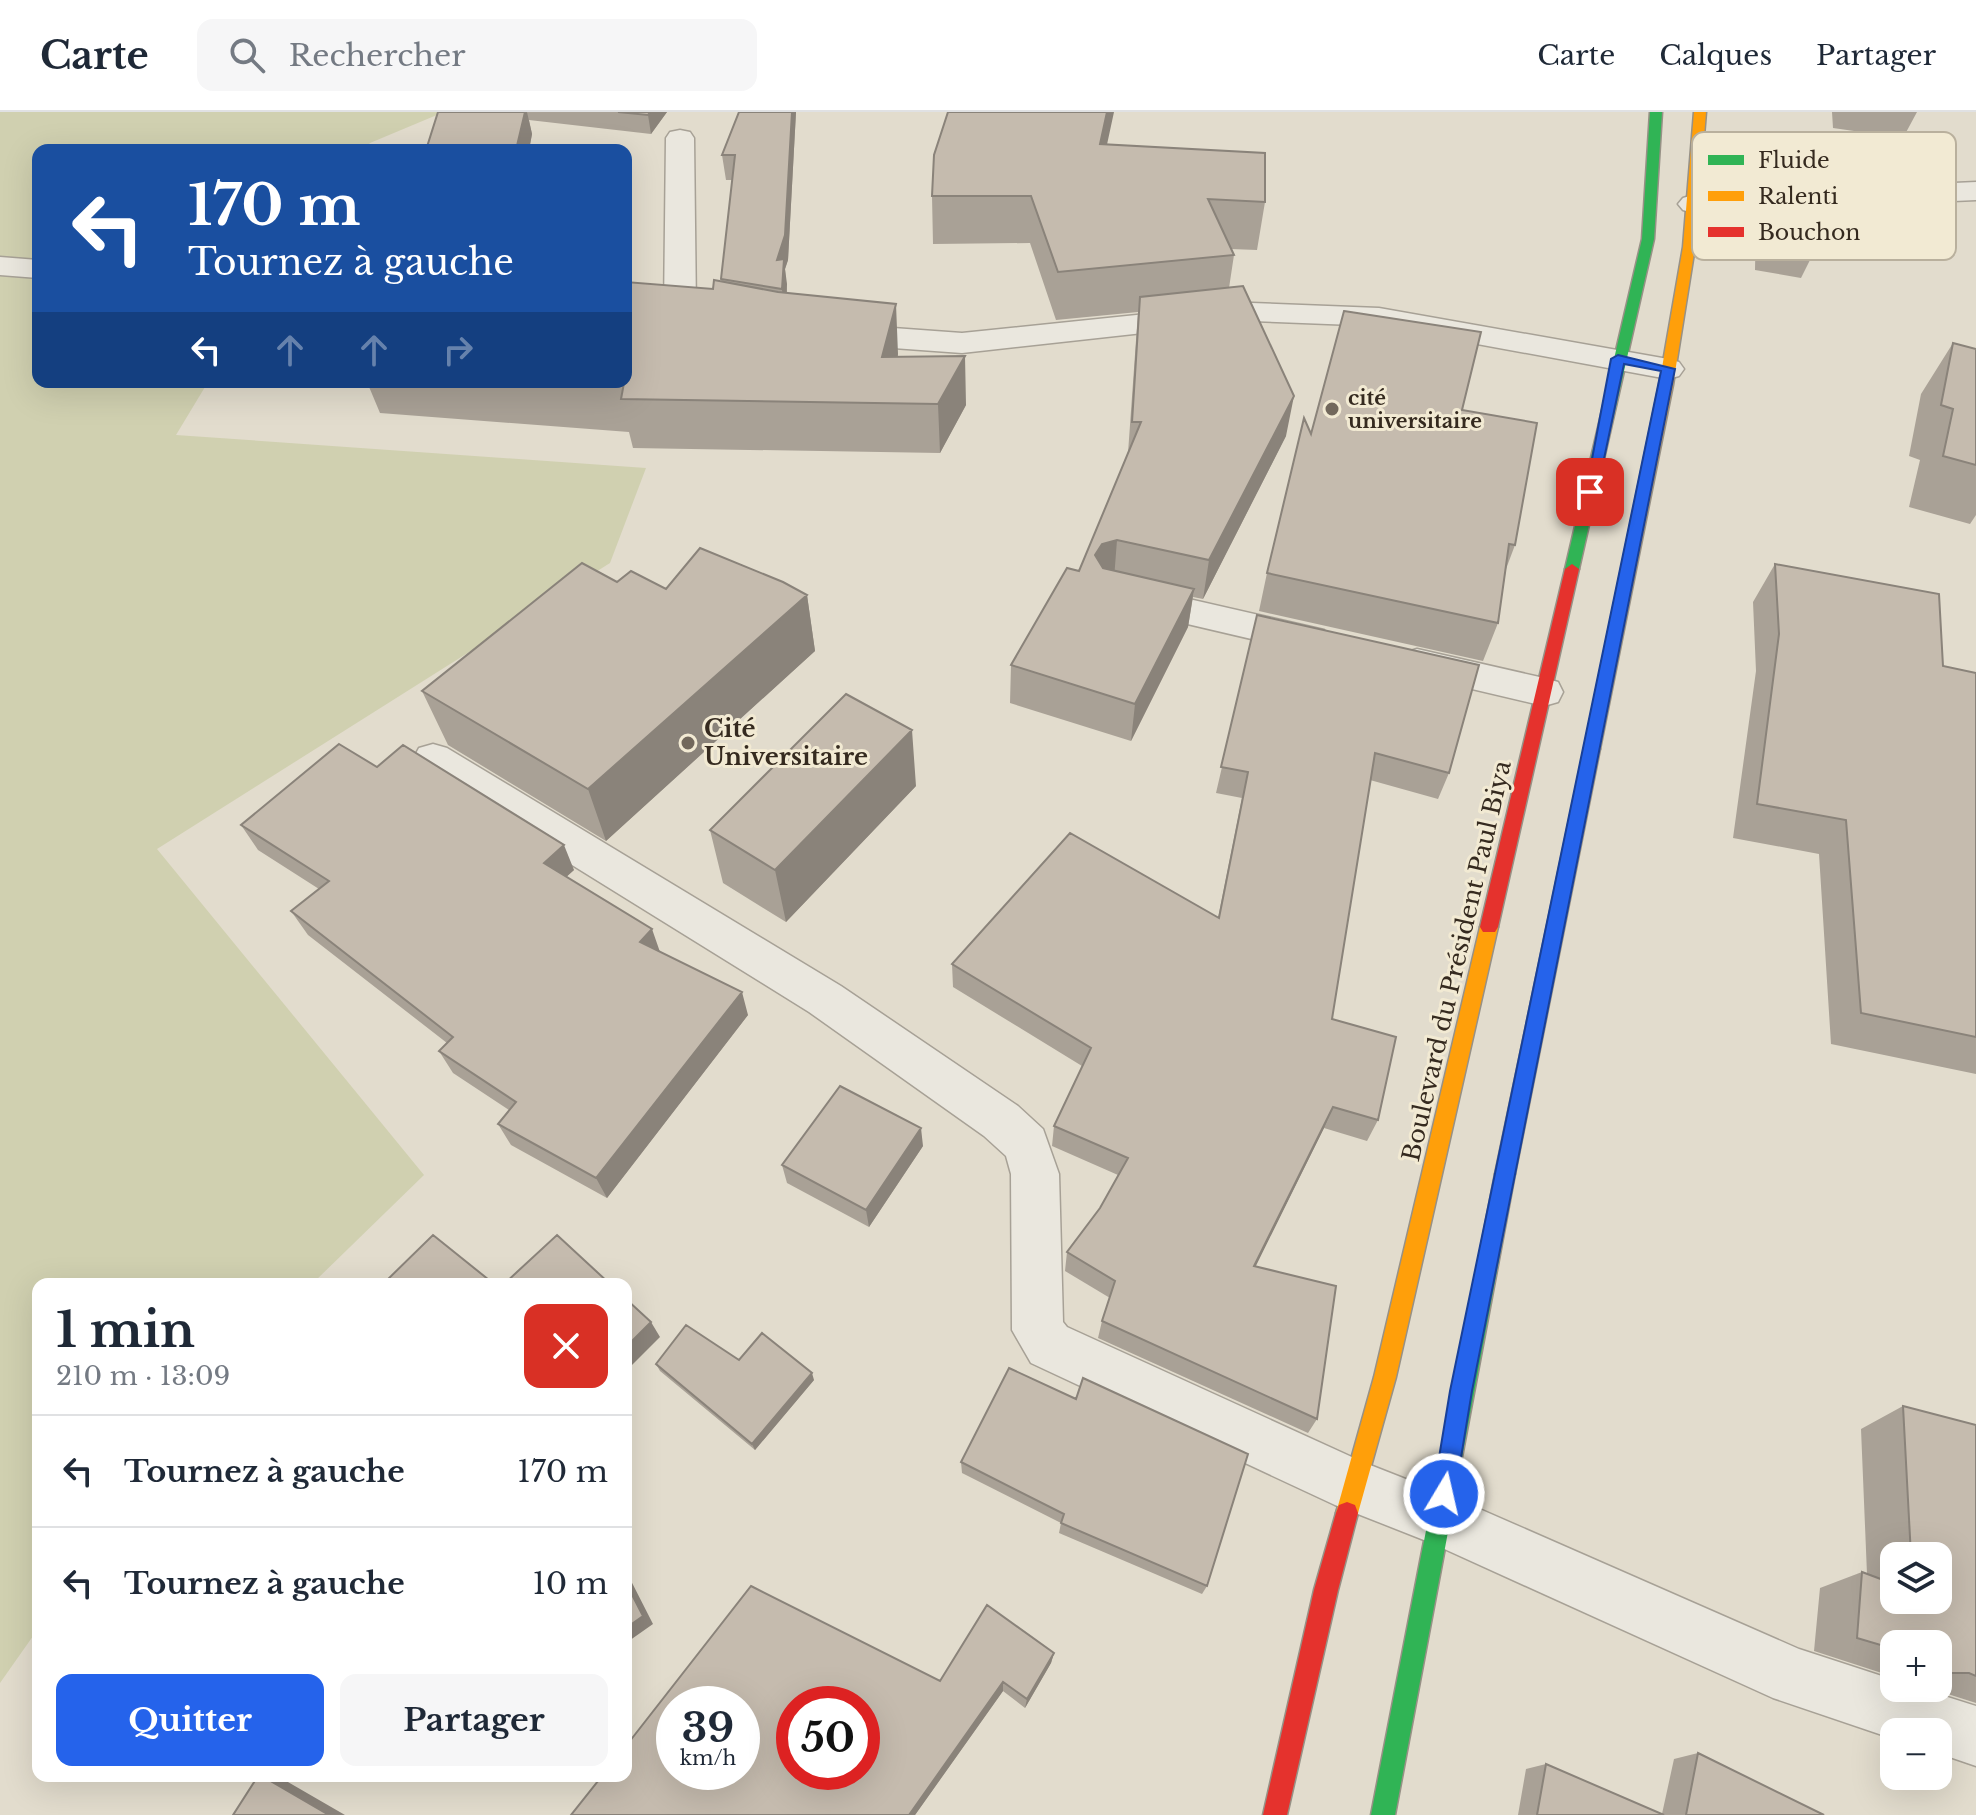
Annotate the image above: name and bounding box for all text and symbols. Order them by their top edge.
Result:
search box [197,19,757,91]
text: Carte [40,32,149,79]
icon: search [225,33,269,77]
text: Rechercher [289,37,466,74]
text: Carte [1537,38,1615,73]
text: Calques [1659,38,1772,73]
text: Partager [1816,38,1936,73]
legend [1692,132,1956,260]
text: Fluide [1758,147,1830,174]
text: 170 m [188,171,360,240]
icon: left [56,176,160,280]
text: Ralenti [1758,183,1839,210]
text: Bouchon [1758,219,1860,246]
text: Tournez à gauche [188,240,514,285]
icon: left [184,328,228,372]
icon: ahead [268,328,312,372]
icon: ahead [352,328,396,372]
icon: right [436,328,480,372]
place label: cité universitaire [1348,386,1482,433]
marker: cité universitaire [1323,400,1341,418]
pin [1556,458,1624,526]
icon: arrive [1568,470,1612,514]
place label: Cité Universitaire [704,714,868,771]
marker: Cité Universitaire [679,734,697,752]
street label: Boulevard du Président Paul Biya [1396,757,1517,1164]
text: 1 min [56,1300,195,1360]
button: close [524,1304,608,1388]
text: 210 m · 13:09 [56,1360,230,1392]
icon: left [56,1449,100,1493]
position arrow [1402,1452,1486,1536]
text: Tournez à gauche [124,1453,405,1490]
text: 170 m [517,1453,608,1490]
map controls [1880,1542,1952,1790]
button: layers [1880,1542,1952,1614]
icon: left [56,1561,100,1605]
text: Tournez à gauche [124,1565,405,1602]
text: 10 m [532,1565,608,1602]
button: + [1880,1630,1952,1702]
button: Quitter [56,1674,324,1766]
button: Partager [340,1674,608,1766]
speed limit sign: 50 [776,1686,880,1790]
text: 39 [682,1703,734,1753]
button: − [1880,1718,1952,1790]
text: km/h [680,1746,736,1770]

